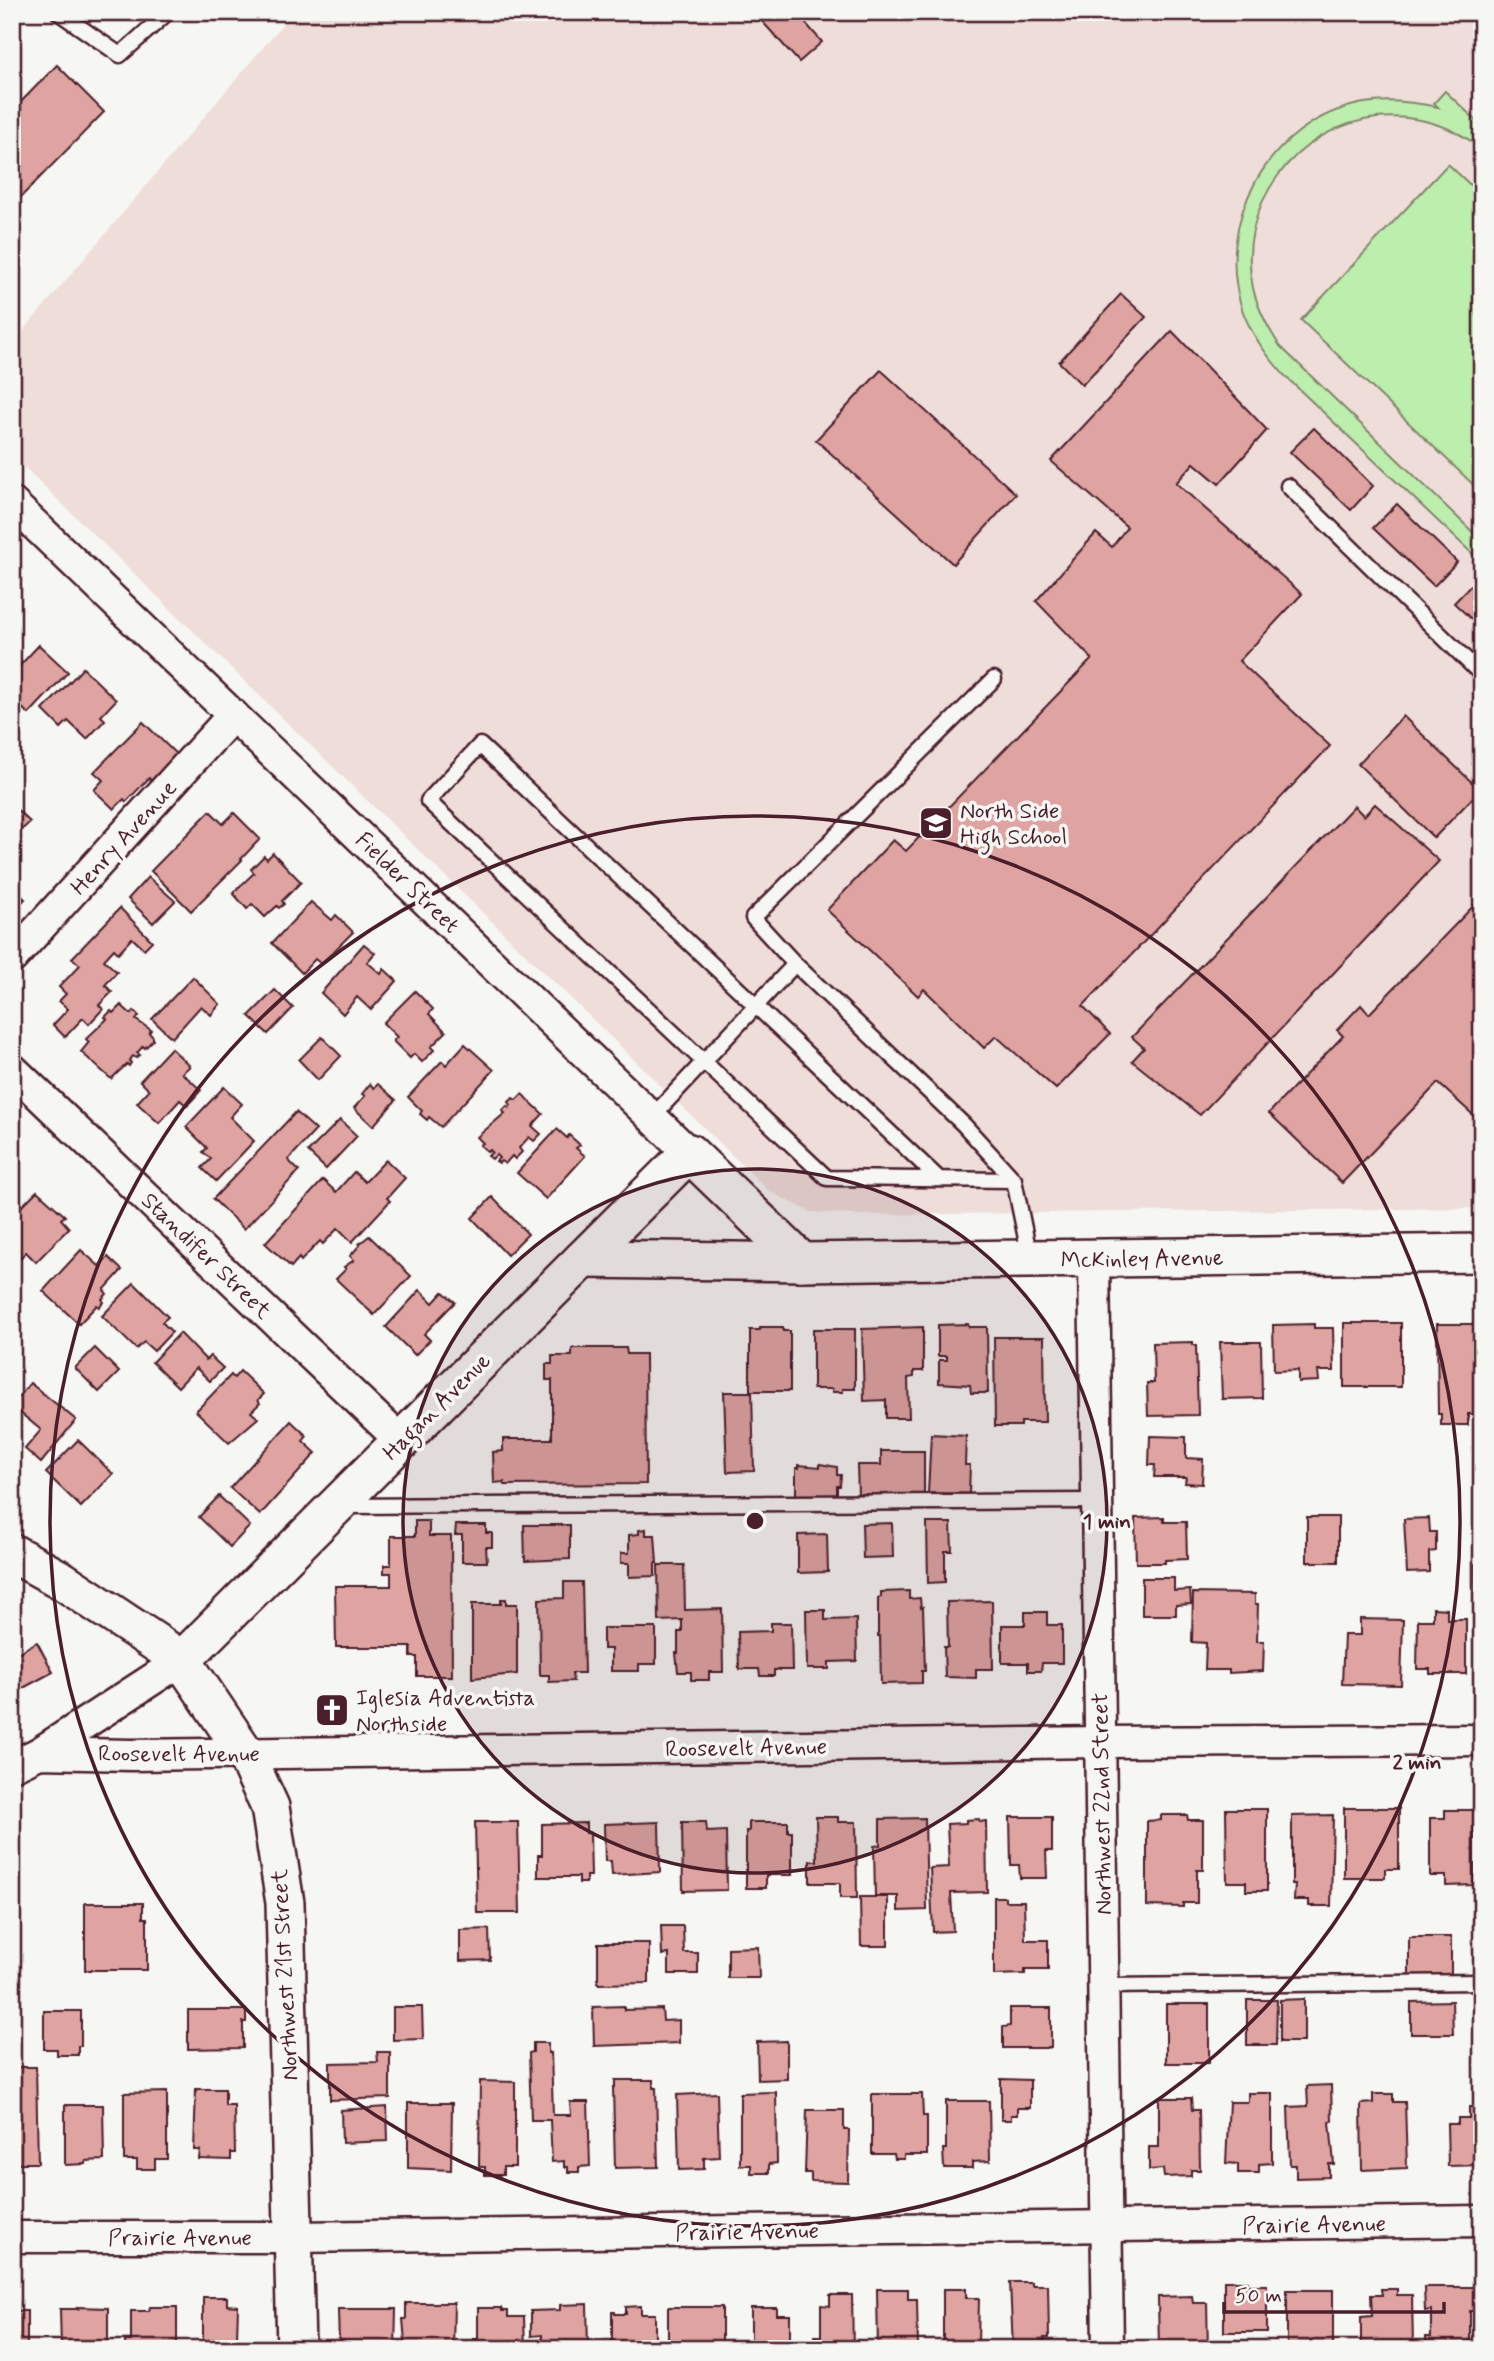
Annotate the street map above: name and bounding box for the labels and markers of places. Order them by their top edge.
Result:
place label: North Side High School [960,797,1067,855]
school or university icon: North Side High School [917,804,955,842]
centre of rings [743,1509,767,1533]
place label: Iglesia Adventista Northside [356,1684,535,1740]
church icon: Iglesia Adventista Northside [313,1691,351,1729]

